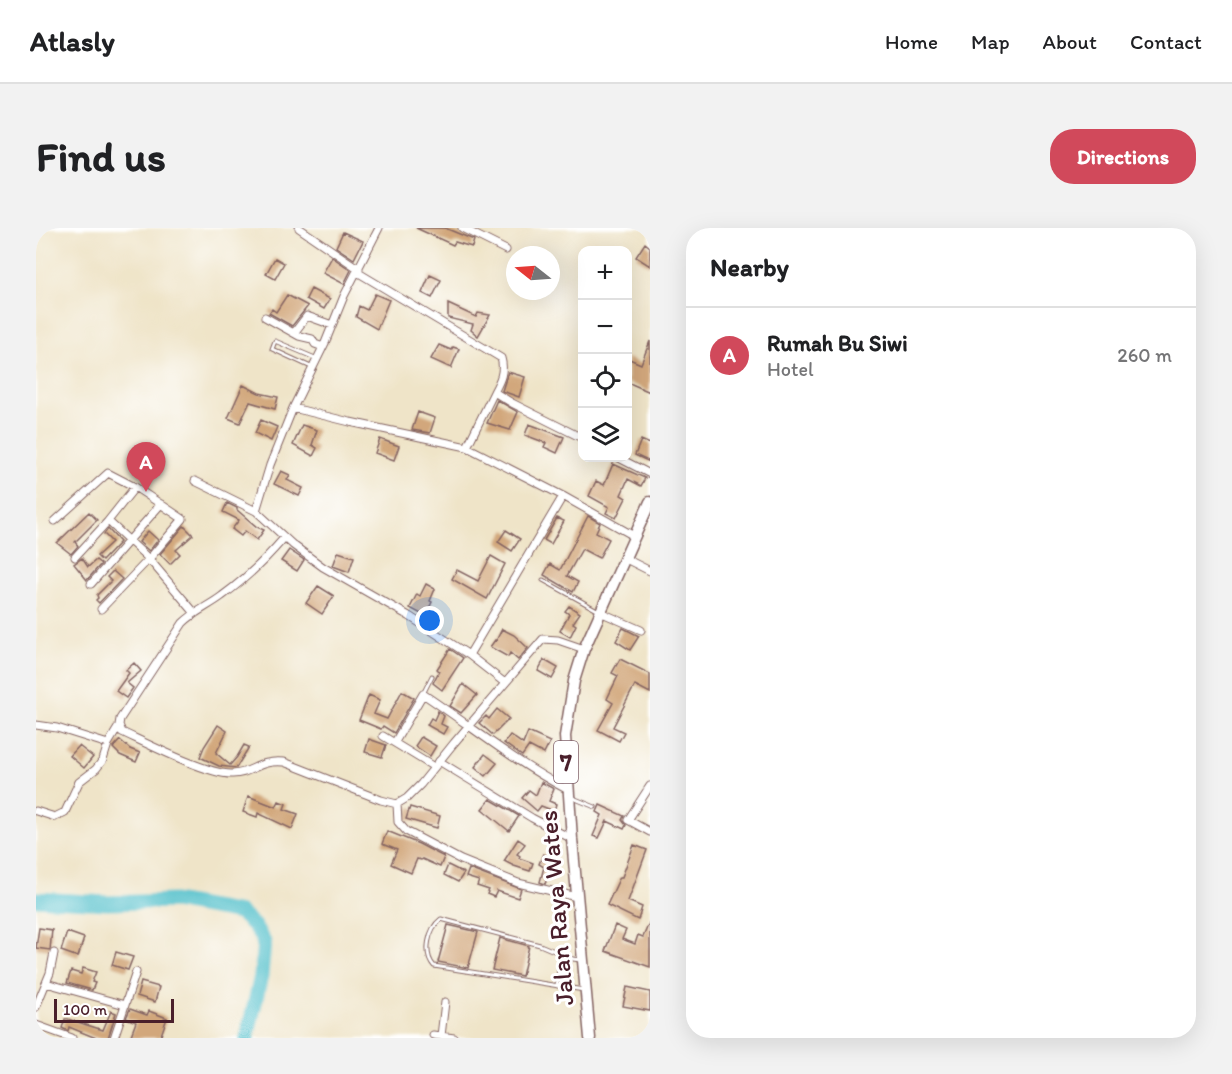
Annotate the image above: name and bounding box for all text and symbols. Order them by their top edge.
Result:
text: Atlasly [30,24,115,58]
text: Home [885,29,938,54]
text: Map [971,29,1010,54]
text: About [1043,29,1097,54]
text: Contact [1130,29,1202,54]
button: Directions [1050,129,1196,184]
text: Find us [36,131,166,182]
north arrow [506,246,560,300]
map controls [578,246,632,462]
button: + [578,246,632,300]
text: Nearby [710,251,789,283]
button: − [578,300,632,354]
text: Rumah Bu Siwi [767,330,908,357]
text: A [723,343,736,367]
text: 260 m [1117,343,1172,367]
button: locate [578,354,632,408]
text: Hotel [767,357,814,381]
button: layers [578,408,632,462]
pin: A [126,442,166,492]
your location [415,606,444,635]
road number: 7 [554,741,578,783]
street label: Jalan Raya Wates [532,809,580,1007]
scale bar [54,996,174,1024]
text: 100 m [63,1000,107,1019]

